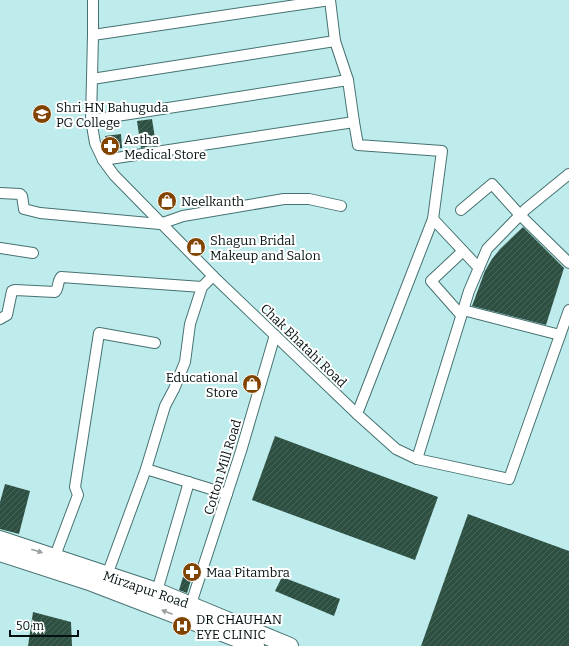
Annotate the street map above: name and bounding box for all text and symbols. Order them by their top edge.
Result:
place label: Shri HN Bahuguda PG College [56,100,169,130]
school or university icon: Shri HN Bahuguda PG College [31,103,53,125]
place label: Astha Medical Store [124,132,206,162]
pharmacy icon: Astha Medical Store [99,135,121,157]
shop icon: Neelkanth [156,190,178,212]
place label: Neelkanth [181,194,244,209]
place label: Shagun Bridal Makeup and Salon [210,233,321,263]
shop icon: Shagun Bridal Makeup and Salon [185,236,207,258]
street label: Chak Bhatahi Road [258,301,350,390]
place label: Educational Store [166,370,238,400]
shop icon: Educational Store [241,373,263,395]
street label: Cotton Mill Road [201,417,244,517]
one-way arrow [32,548,44,554]
pharmacy icon: Maa Pitambra [181,561,203,583]
place label: Maa Pitambra [206,565,290,580]
street label: Mirzapur Road [101,568,191,611]
one-way arrow [161,609,173,615]
scale bar [10,612,78,638]
place label: DR CHAUHAN EYE CLINIC [196,612,282,642]
hospital icon: DR CHAUHAN EYE CLINIC [171,615,193,637]
text: 50 m [16,619,45,633]

